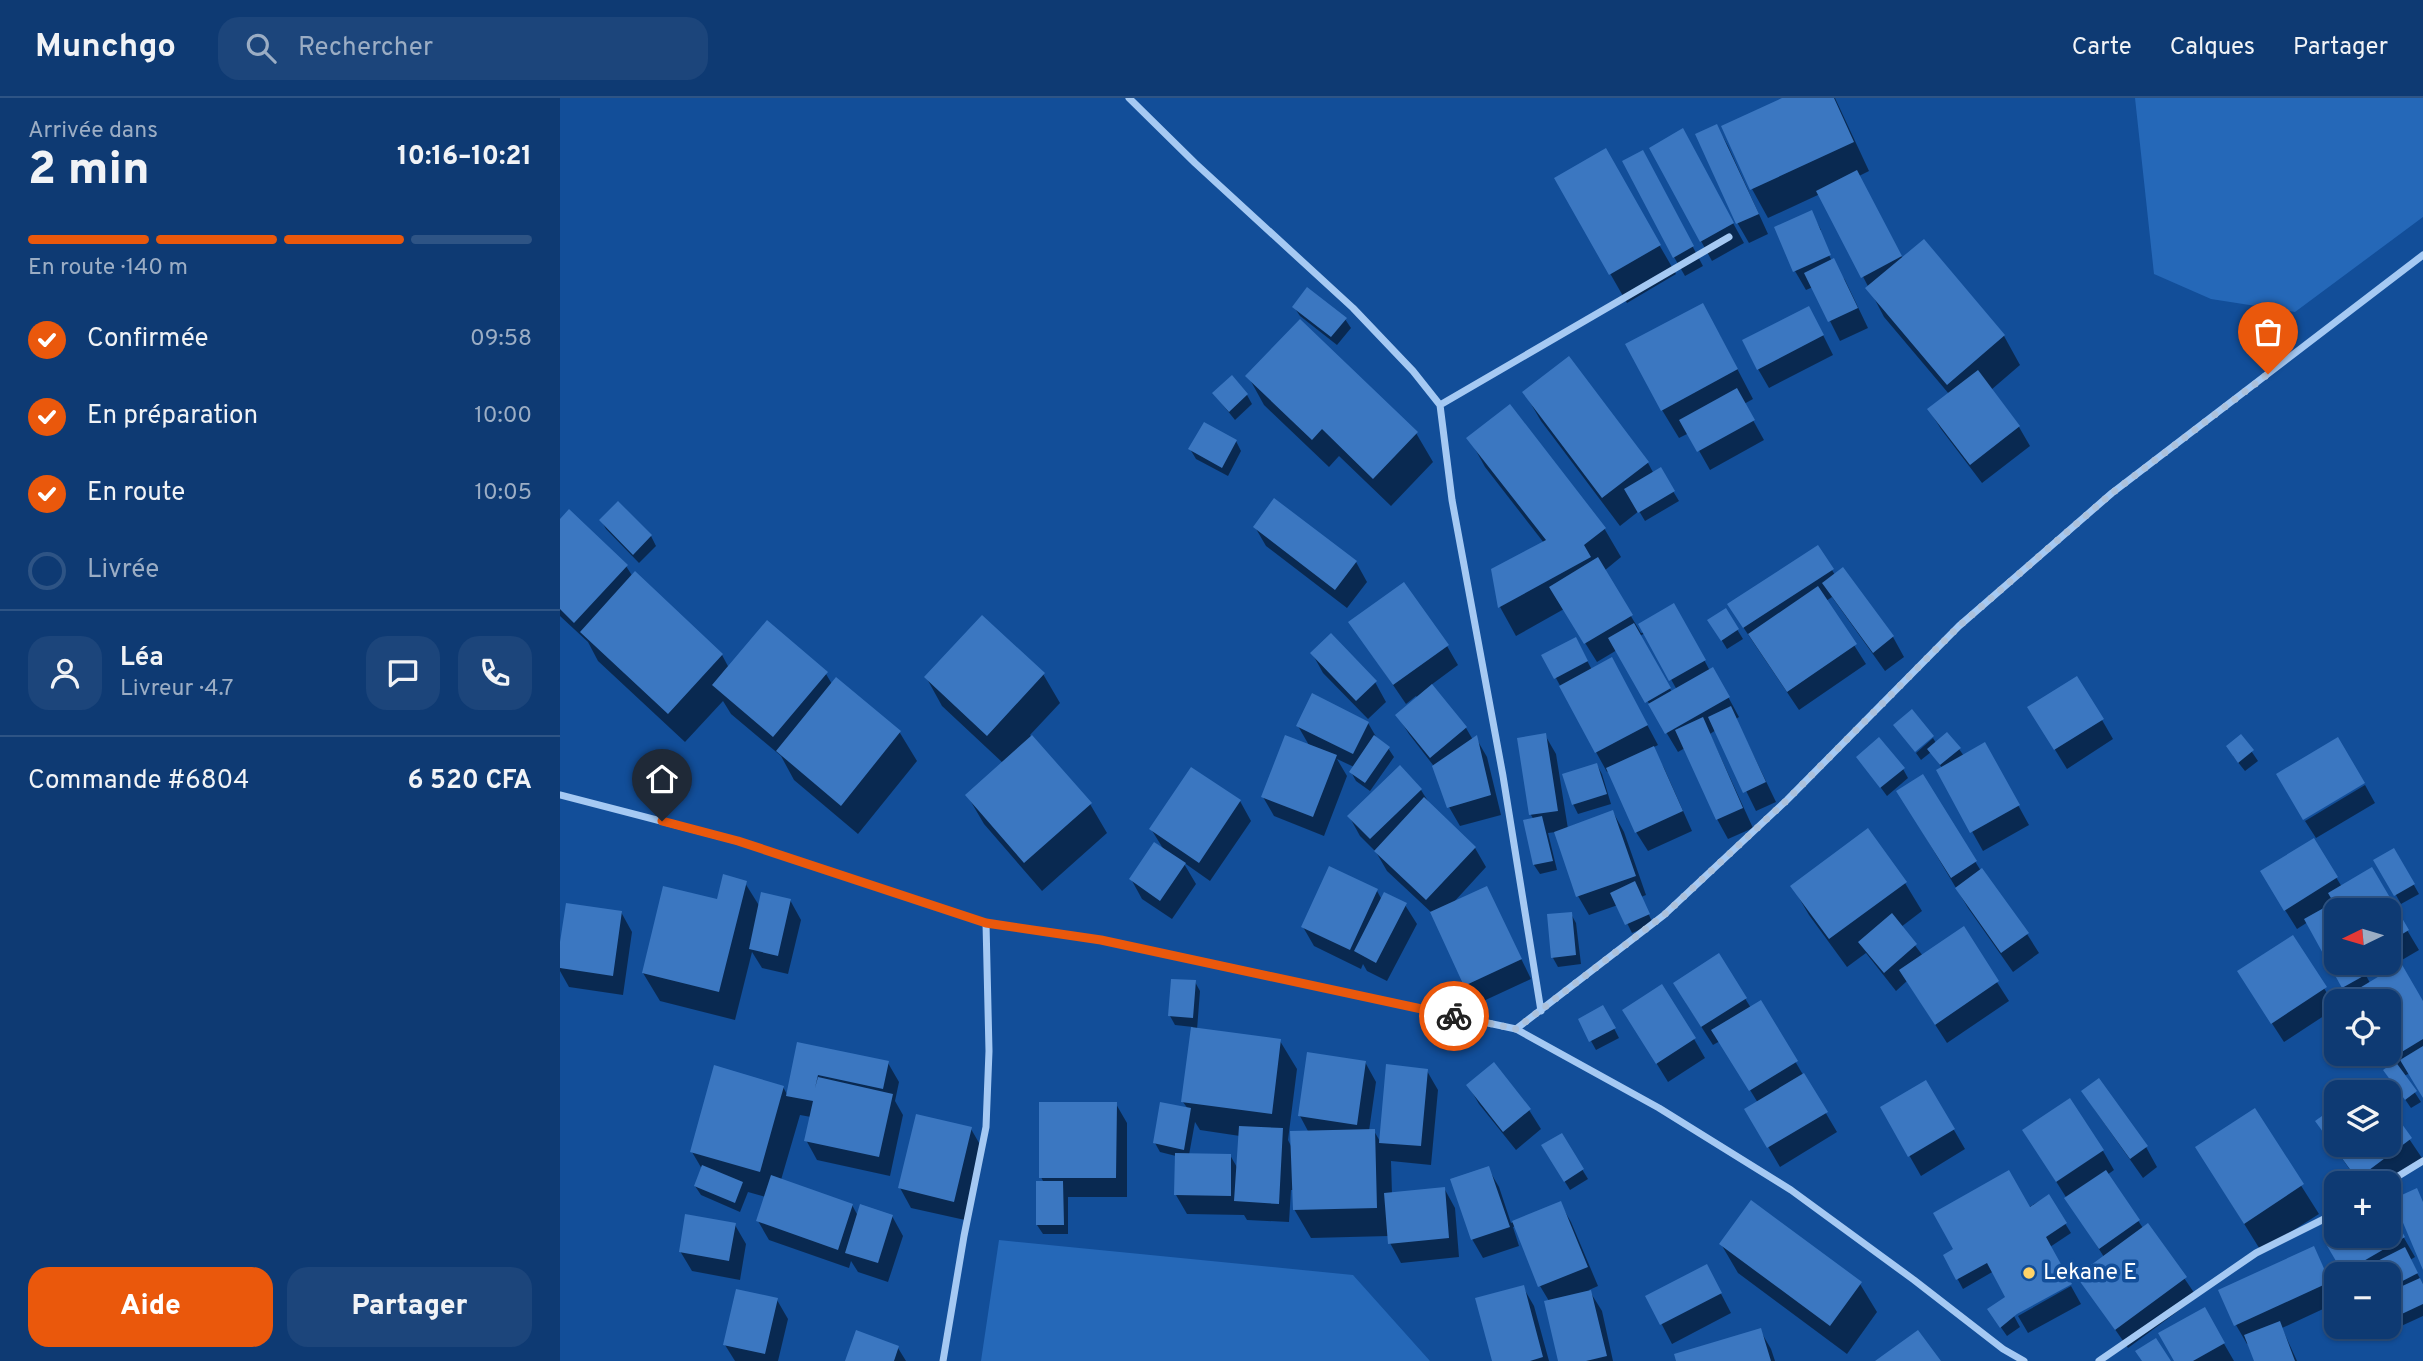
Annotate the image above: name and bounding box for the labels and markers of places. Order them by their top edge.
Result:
pin [2238,302,2298,374]
pin [632,749,692,821]
place label: Lekane E [2043,1259,2137,1288]
marker: Lekane E [2021,1265,2037,1281]

